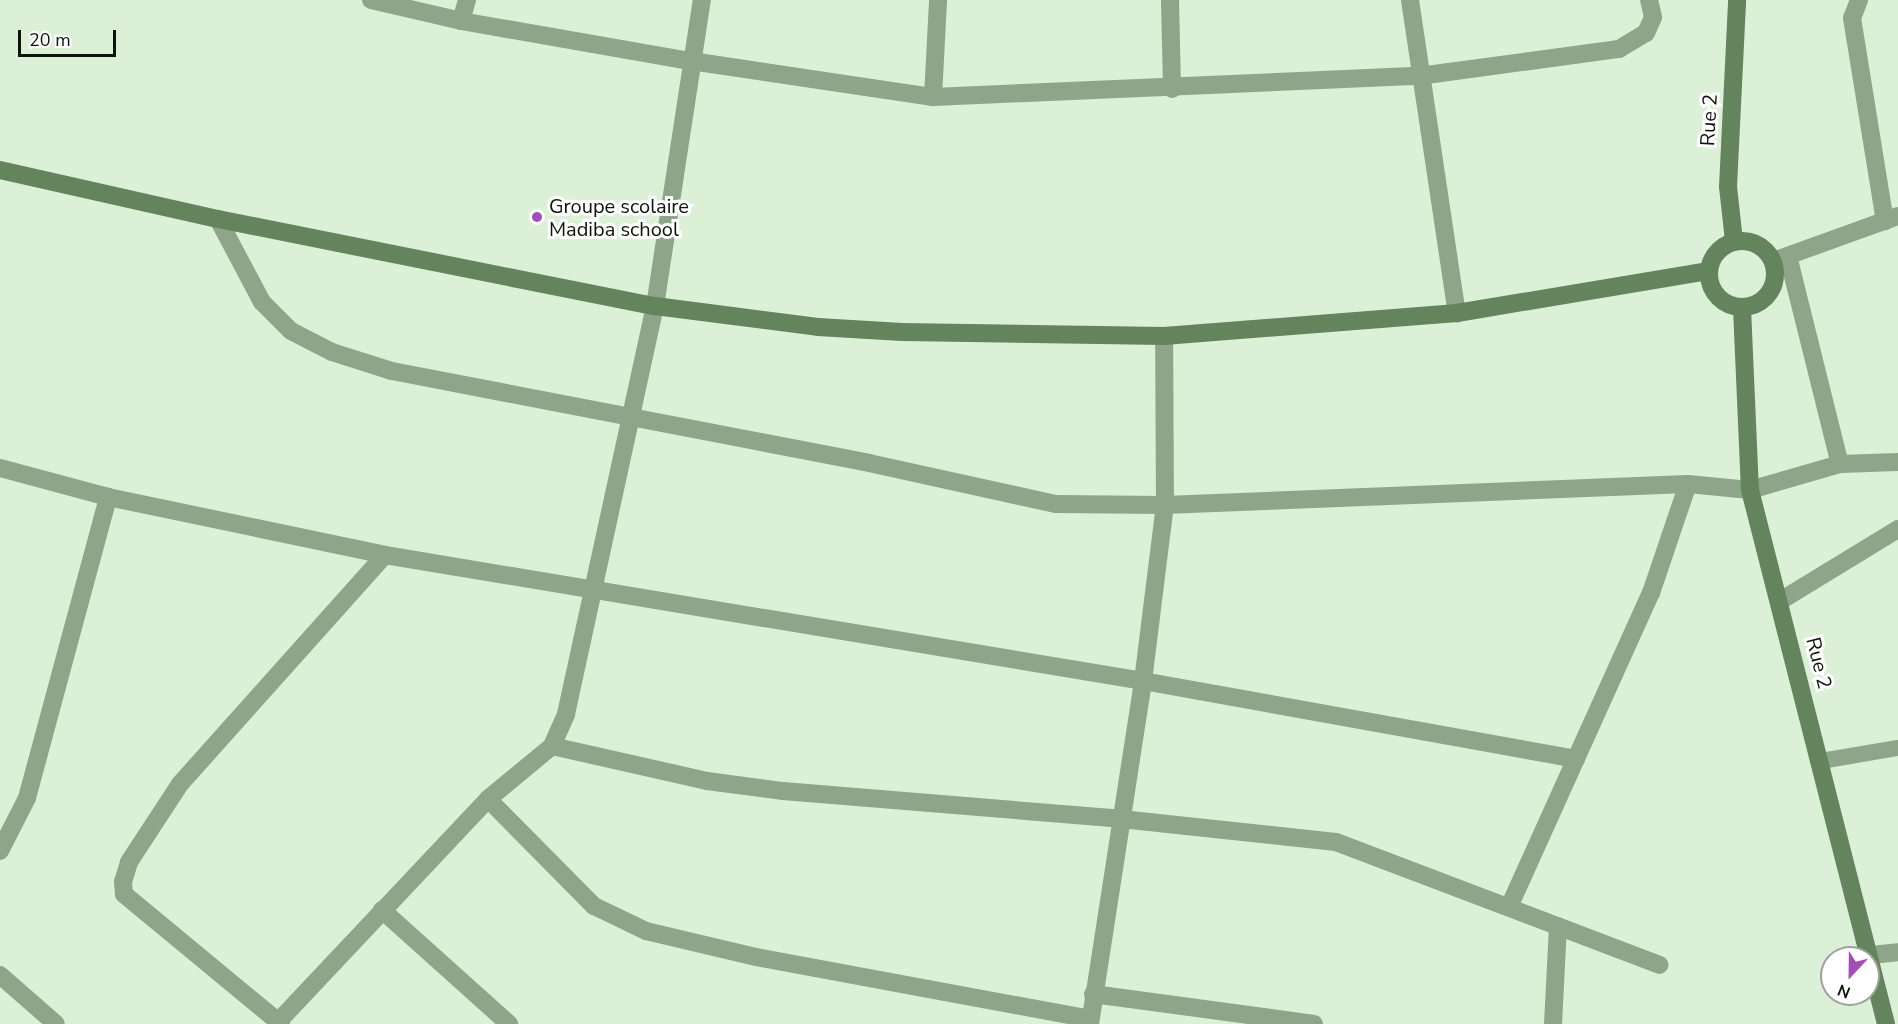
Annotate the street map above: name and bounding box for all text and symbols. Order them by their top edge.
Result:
scale bar [21,18,118,56]
text: 20 m [29,28,71,52]
street label: Rue 2 [1696,93,1722,147]
place label: Groupe scolaire Madiba school [549,194,689,241]
marker: Groupe scolaire Madiba school [530,210,544,224]
street label: Rue 2 [1801,635,1837,691]
north arrow [1820,946,1880,1006]
text: N [1834,978,1854,1003]

